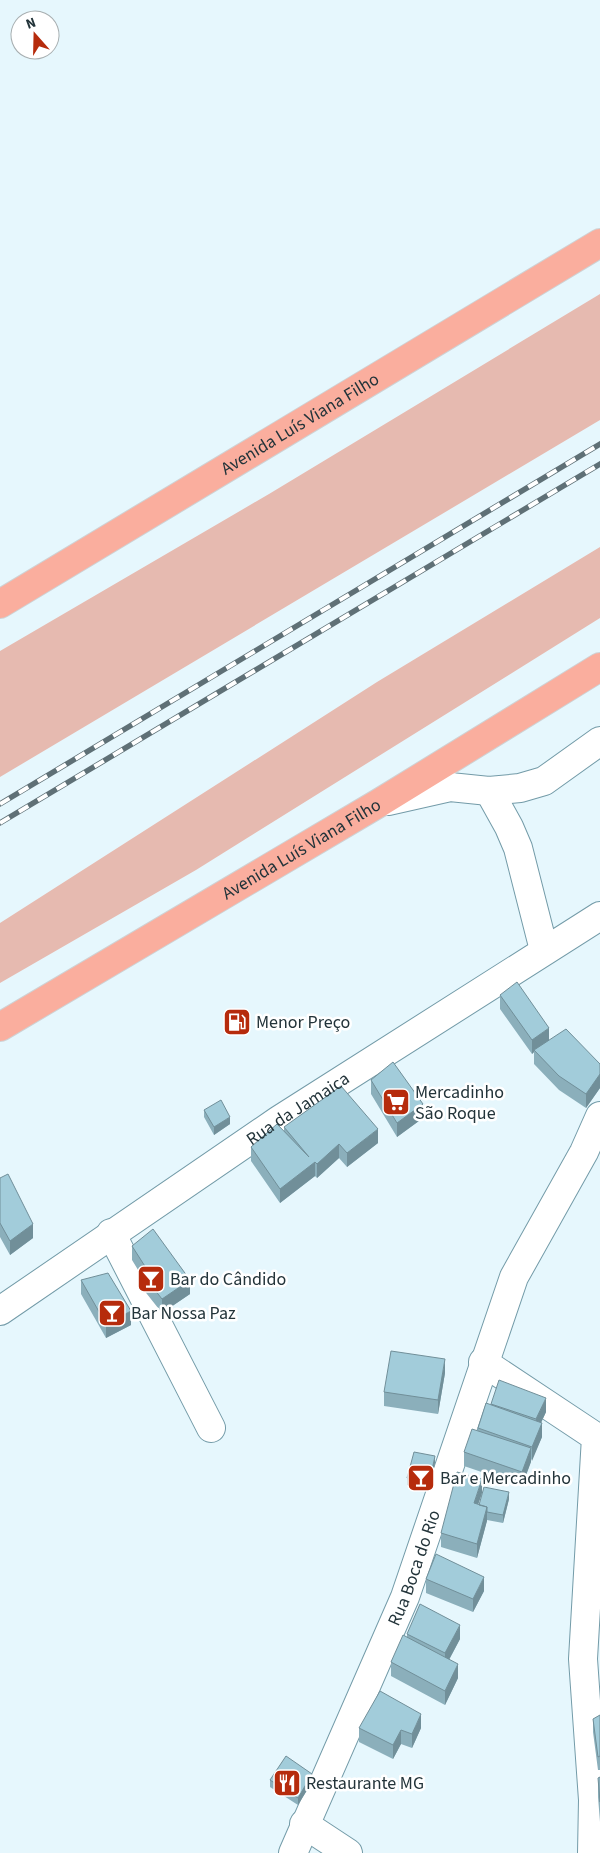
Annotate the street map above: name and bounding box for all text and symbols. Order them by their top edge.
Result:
north arrow [10,10,60,60]
text: N [23,13,39,35]
street label: Avenida Luís Viana Filho [216,366,384,481]
street label: Avenida Luís Viana Filho [217,792,385,906]
fuel station icon: Menor Preço [222,1007,252,1037]
place label: Menor Preço [256,1010,350,1035]
street label: Rua da Jamaica [241,1066,354,1151]
place label: Mercadinho São Roque [415,1080,504,1126]
supermarket icon: Mercadinho São Roque [381,1087,411,1117]
bar icon: Bar do Cândido [136,1264,166,1294]
place label: Bar do Cândido [170,1267,286,1292]
bar icon: Bar Nossa Paz [97,1298,127,1328]
place label: Bar Nossa Paz [131,1301,236,1326]
bar icon: Bar e Mercadinho [406,1463,436,1493]
place label: Bar e Mercadinho [440,1466,571,1491]
street label: Rua Boca do Rio [381,1506,446,1630]
restaurant icon: Restaurante MG [272,1768,302,1798]
place label: Restaurante MG [306,1771,424,1796]

